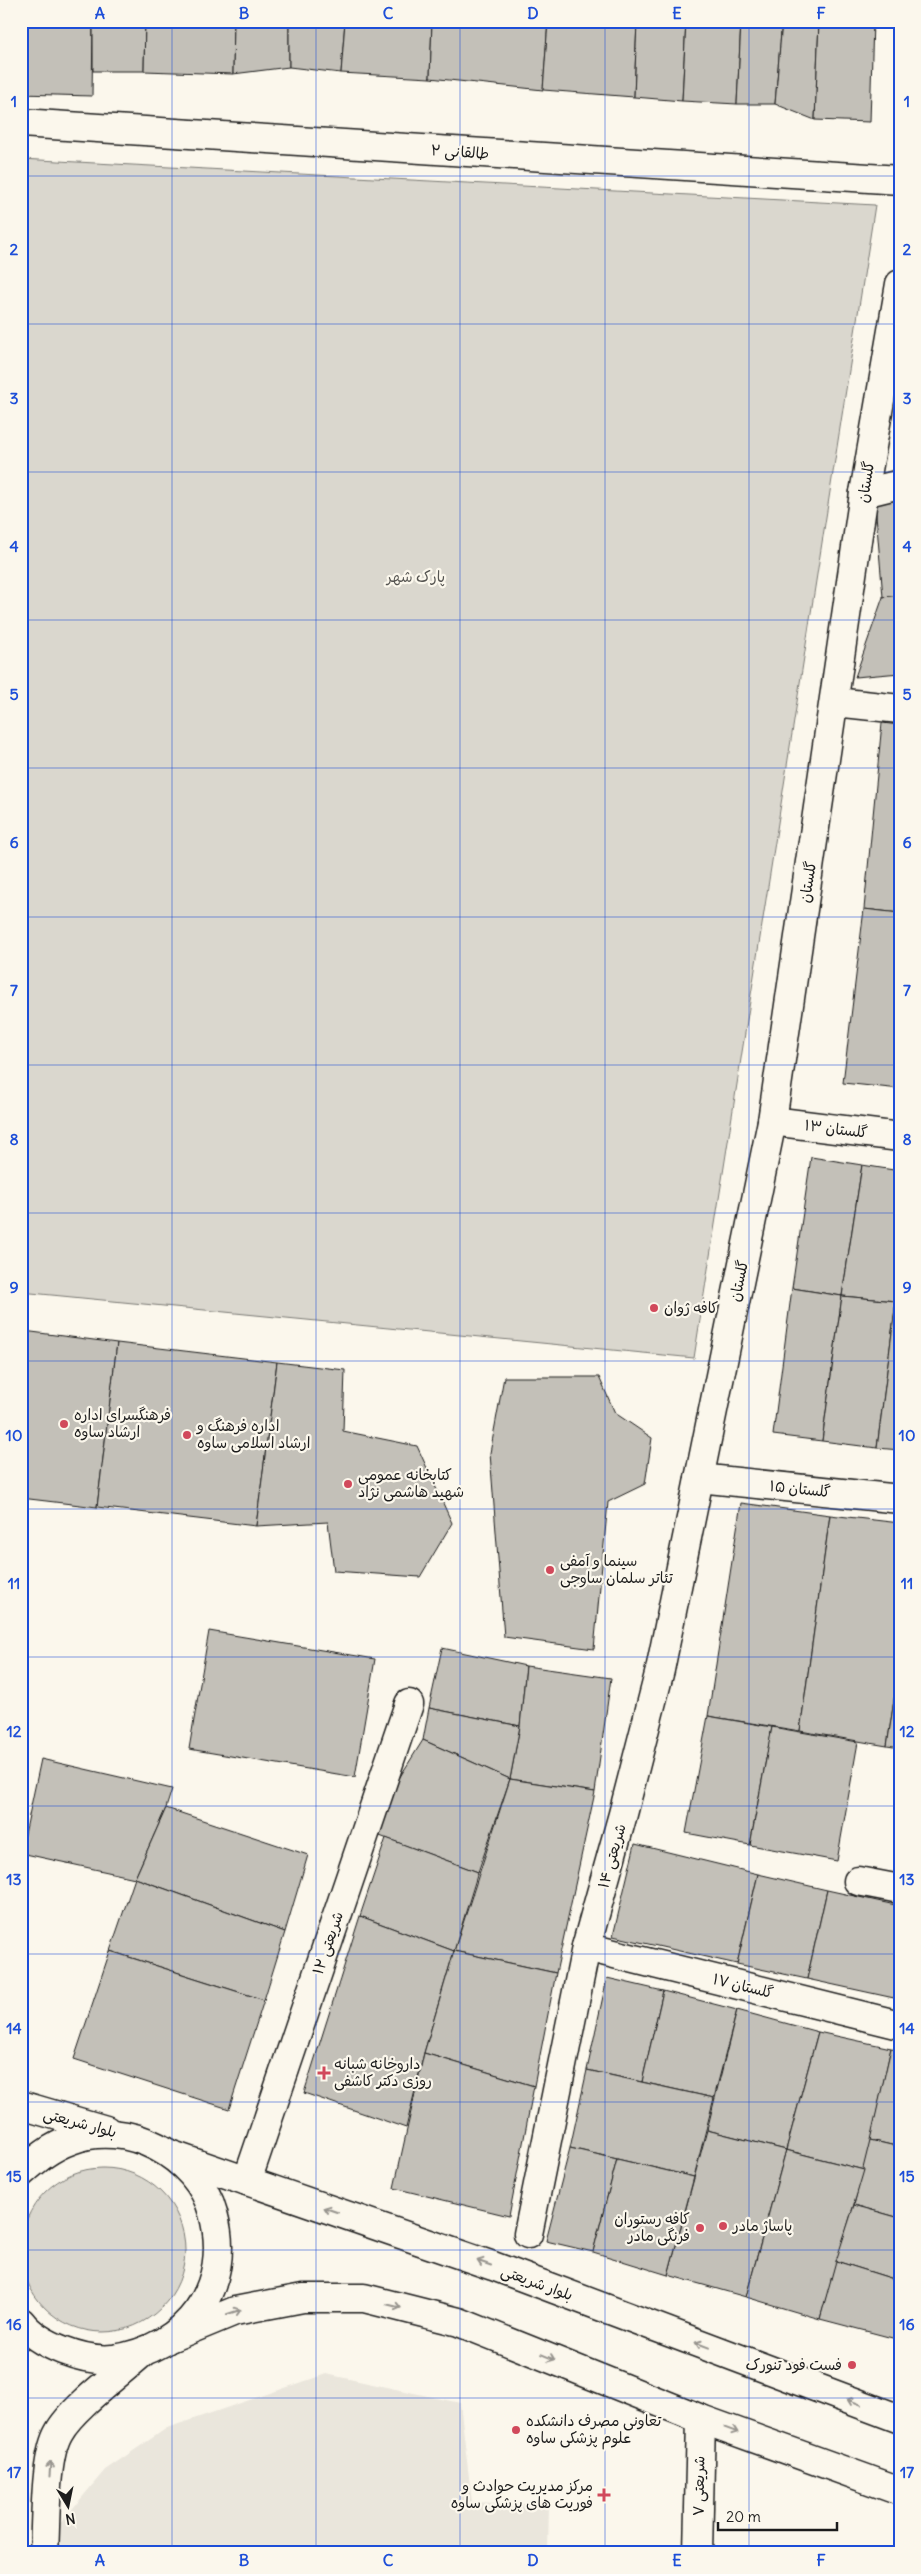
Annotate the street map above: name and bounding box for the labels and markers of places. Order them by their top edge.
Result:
place label: کافه ژوان [664,1298,718,1317]
marker: کافه ژوان [648,1302,660,1314]
place label: فرهنگسرای اداره ارشاد ساوه [74,1405,171,1441]
place label: اداره فرهنگ و ارشاد اسلامی ساوه [196,1416,310,1453]
marker: فرهنگسرای اداره ارشاد ساوه [58,1418,70,1430]
marker: اداره فرهنگ و ارشاد اسلامی ساوه [181,1429,193,1441]
place label: کتابخانه عمومی شهید هاشمی نژاد [358,1465,464,1502]
marker: کتابخانه عمومی شهید هاشمی نژاد [342,1478,354,1490]
place label: سینما و آمفی تئاتر سلمان ساوجی [560,1551,673,1588]
marker: سینما و آمفی تئاتر سلمان ساوجی [544,1564,556,1576]
place label: داروخانه شبانه روزی دکتر کاشفی [334,2054,432,2091]
marker: داروخانه شبانه روزی دکتر کاشفی [318,2067,330,2079]
place label: کافه رستوران فرنگی مادر [614,2209,690,2246]
place label: پاساژ مادر [732,2216,792,2236]
marker: پاساژ مادر [717,2220,729,2232]
marker: کافه رستوران فرنگی مادر [694,2222,706,2234]
place label: فست فود تنورک [745,2355,842,2374]
marker: فست فود تنورک [846,2359,858,2371]
place label: تعاونی مصرف دانشکده علوم پزشکی ساوه [526,2411,662,2450]
marker: تعاونی مصرف دانشکده علوم پزشکی ساوه [510,2424,522,2436]
place label: مرکز مدیریت حوادث و فوریت های پزشکی ساوه [451,2476,593,2513]
marker: مرکز مدیریت حوادث و فوریت های پزشکی ساوه [597,2488,611,2502]

